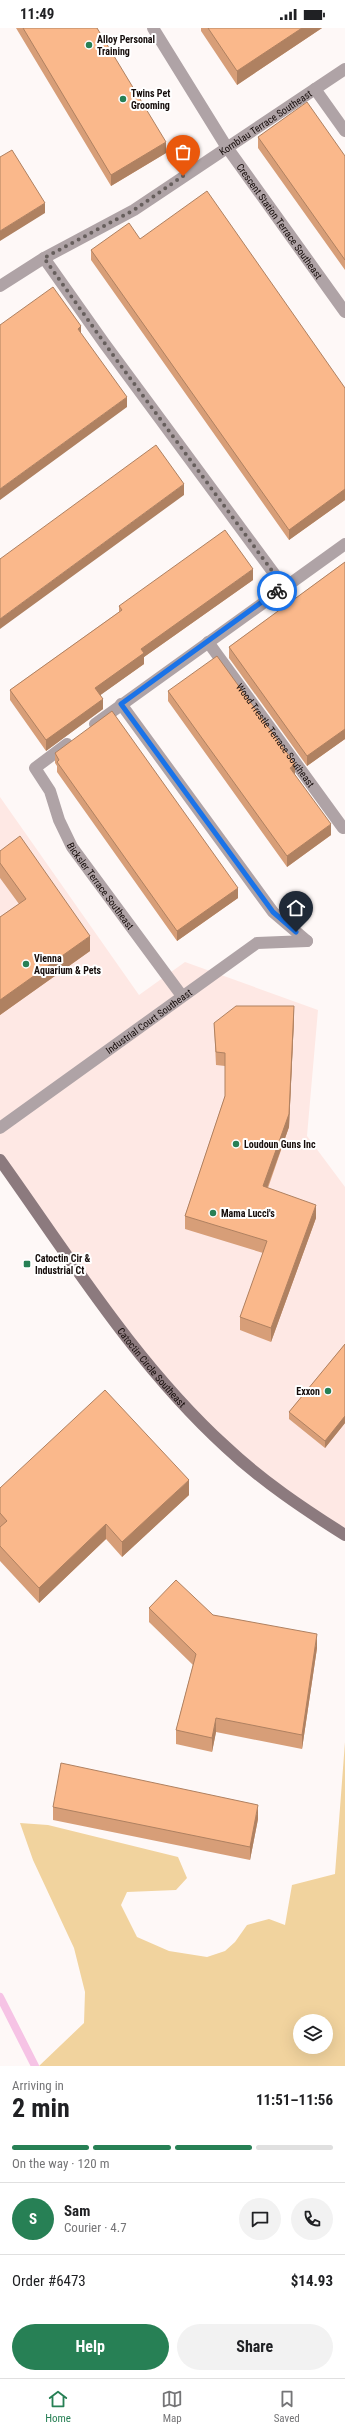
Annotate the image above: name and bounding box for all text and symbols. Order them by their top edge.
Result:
text: 11:49 [20,5,54,23]
place label: Alloy Personal Training [97,34,155,57]
marker: Alloy Personal Training [84,40,94,50]
place label: Twins Pet Grooming [131,88,170,111]
street label: Kornblau Terrace Southeast [217,88,314,158]
marker: Twins Pet Grooming [118,94,128,104]
pin [166,135,200,176]
icon: bag [172,141,194,163]
street label: Crescent Station Terrace Southeast [234,162,324,281]
courier [257,571,297,611]
icon: bike [266,580,288,602]
street label: Wood Trestle Terrace Southeast [234,681,316,789]
street label: Bicksler Terrace Southeast [65,841,136,932]
pin [279,891,313,932]
icon: home [285,897,307,919]
place label: Vienna Aquarium & Pets [34,953,102,976]
marker: Vienna Aquarium & Pets [21,959,31,969]
street label: Industrial Court Southeast [104,987,194,1056]
marker: Loudoun Guns Inc [231,1139,241,1149]
place label: Loudoun Guns Inc [244,1139,316,1150]
marker: Mama Lucci's [208,1208,218,1218]
place label: Mama Lucci's [221,1208,275,1219]
place label: Catoctin Cir & Industrial Ct [35,1253,91,1276]
marker: Catoctin Cir & Industrial Ct [22,1259,32,1269]
street label: Catoctin Circle Southeast [115,1326,188,1410]
place label: Exxon [296,1386,320,1397]
marker: Exxon [323,1386,333,1396]
map controls [293,2014,333,2054]
button: layers [293,2014,333,2054]
text: Arriving in [12,2078,64,2093]
text: 11:51–11:56 [256,2091,333,2109]
text: 2 min [12,2093,70,2123]
text: On the way · 120 m [12,2156,109,2171]
button: chat [239,2198,281,2240]
button: phone [291,2198,333,2240]
text: Sam [64,2202,90,2220]
text: S [29,2210,37,2228]
text: Courier · 4.7 [64,2220,127,2235]
text: Order #6473 [12,2272,86,2290]
text: $14.93 [291,2272,333,2290]
button: Help [12,2324,169,2370]
button: Share [177,2324,333,2370]
tab: Home [45,2388,71,2425]
tab: Map [161,2388,183,2425]
tab: Saved [274,2388,300,2425]

